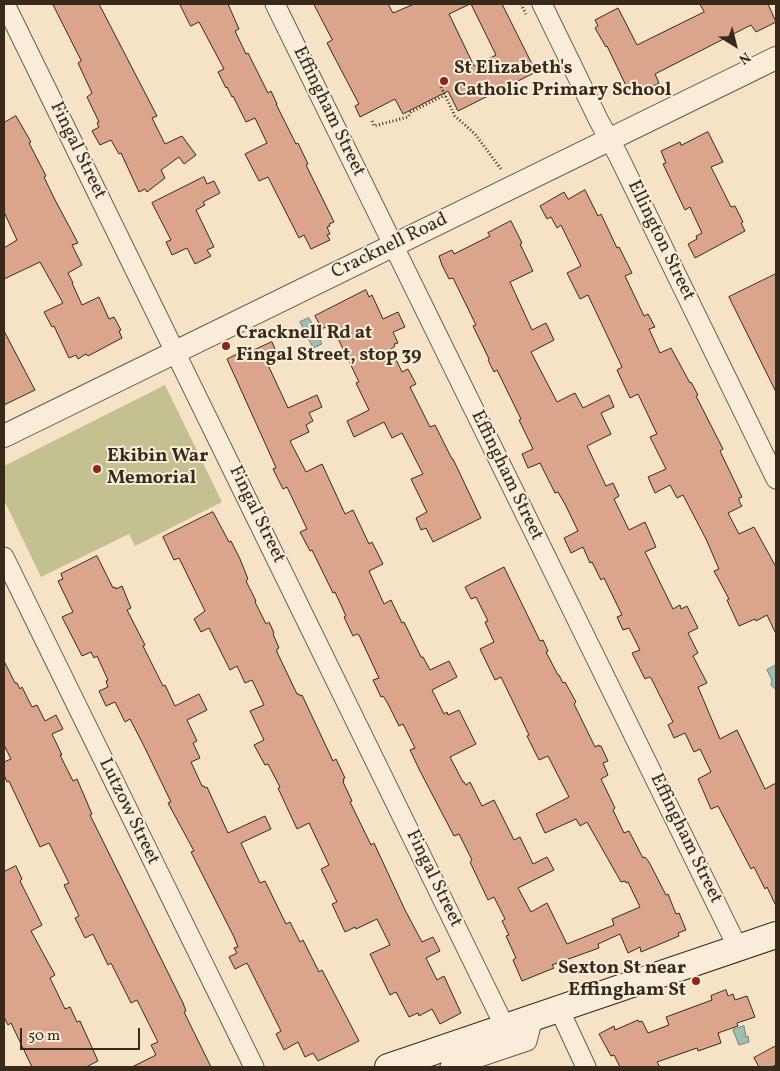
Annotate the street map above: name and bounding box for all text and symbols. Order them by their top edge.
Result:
north arrow [710,20,760,70]
street label: Effingham Street [287,43,369,181]
text: N [734,47,754,68]
place label: St Elizabeth's Catholic Primary School [454,59,671,103]
marker: St Elizabeth's Catholic Primary School [438,75,450,87]
street label: Fingal Street [44,99,110,203]
street label: Ellington Street [621,177,699,305]
street label: Cracknell Road [328,209,452,285]
place label: Cracknell Rd at Fingal Street, stop 39 [236,324,421,368]
marker: Cracknell Rd at Fingal Street, stop 39 [220,340,232,352]
street label: Effingham Street [465,407,547,545]
place label: Ekibin War Memorial [107,447,208,491]
marker: Ekibin War Memorial [91,463,103,475]
street label: Fingal Street [223,463,289,567]
street label: Lutzow Street [92,755,164,869]
street label: Effingham Street [644,770,726,908]
street label: Fingal Street [400,827,466,931]
place label: Sexton St near Effingham St [558,959,686,1003]
marker: Sexton St near Effingham St [690,975,702,987]
scale bar [22,1018,142,1050]
text: 50 m [28,1026,60,1047]

